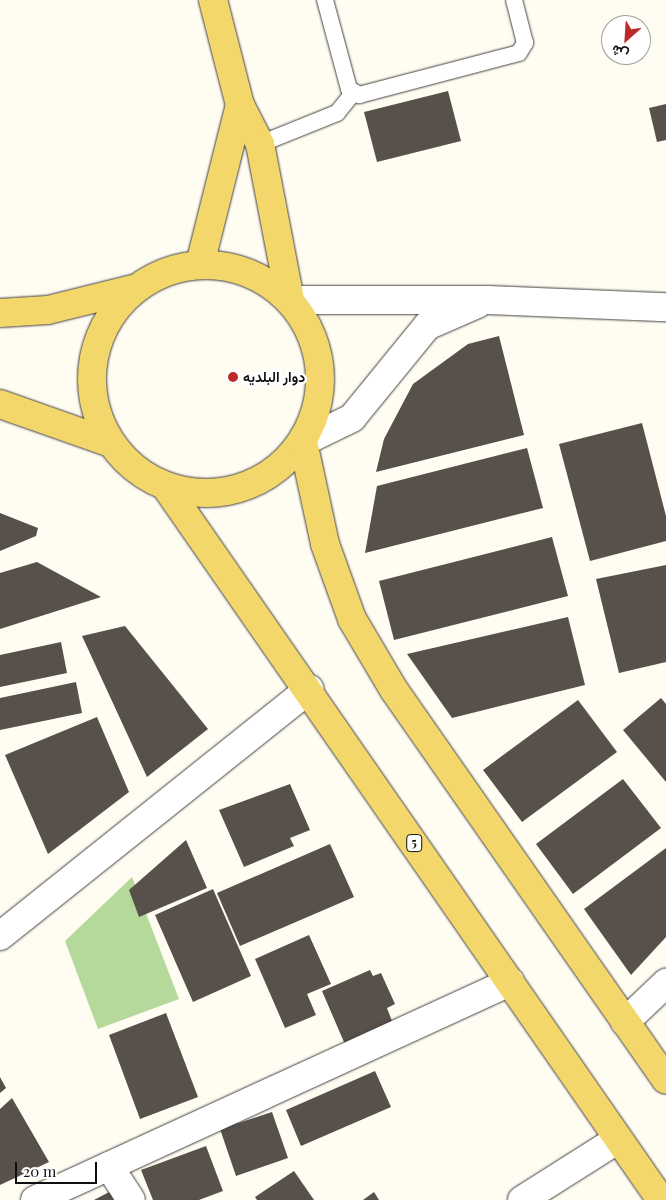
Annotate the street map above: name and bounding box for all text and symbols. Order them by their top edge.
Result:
north arrow [601,15,651,65]
text: ش [608,41,631,65]
place label: دوار البلديه [243,369,305,385]
marker: دوار البلديه [227,371,239,383]
road number: 5 [405,834,423,852]
scale bar [18,1152,100,1184]
text: 20 m [23,1161,56,1181]

